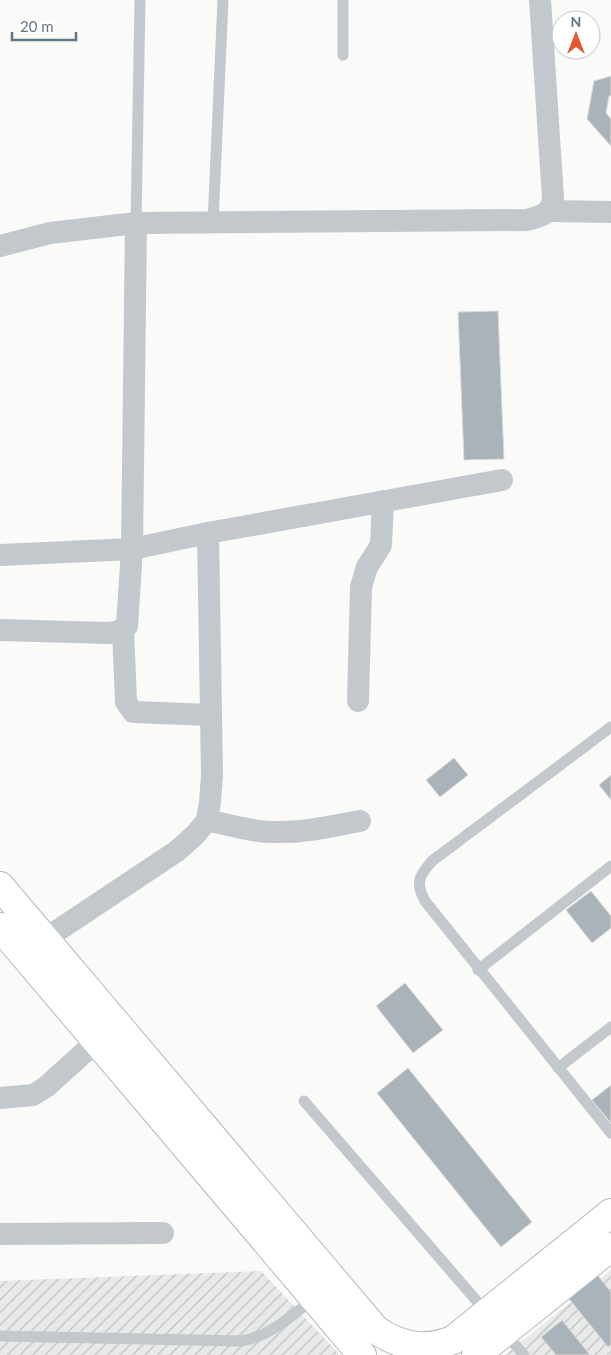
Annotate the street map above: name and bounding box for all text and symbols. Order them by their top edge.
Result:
scale bar [12,10,76,42]
north arrow [551,10,601,60]
text: N [571,13,581,30]
text: 20 m [20,17,54,35]

